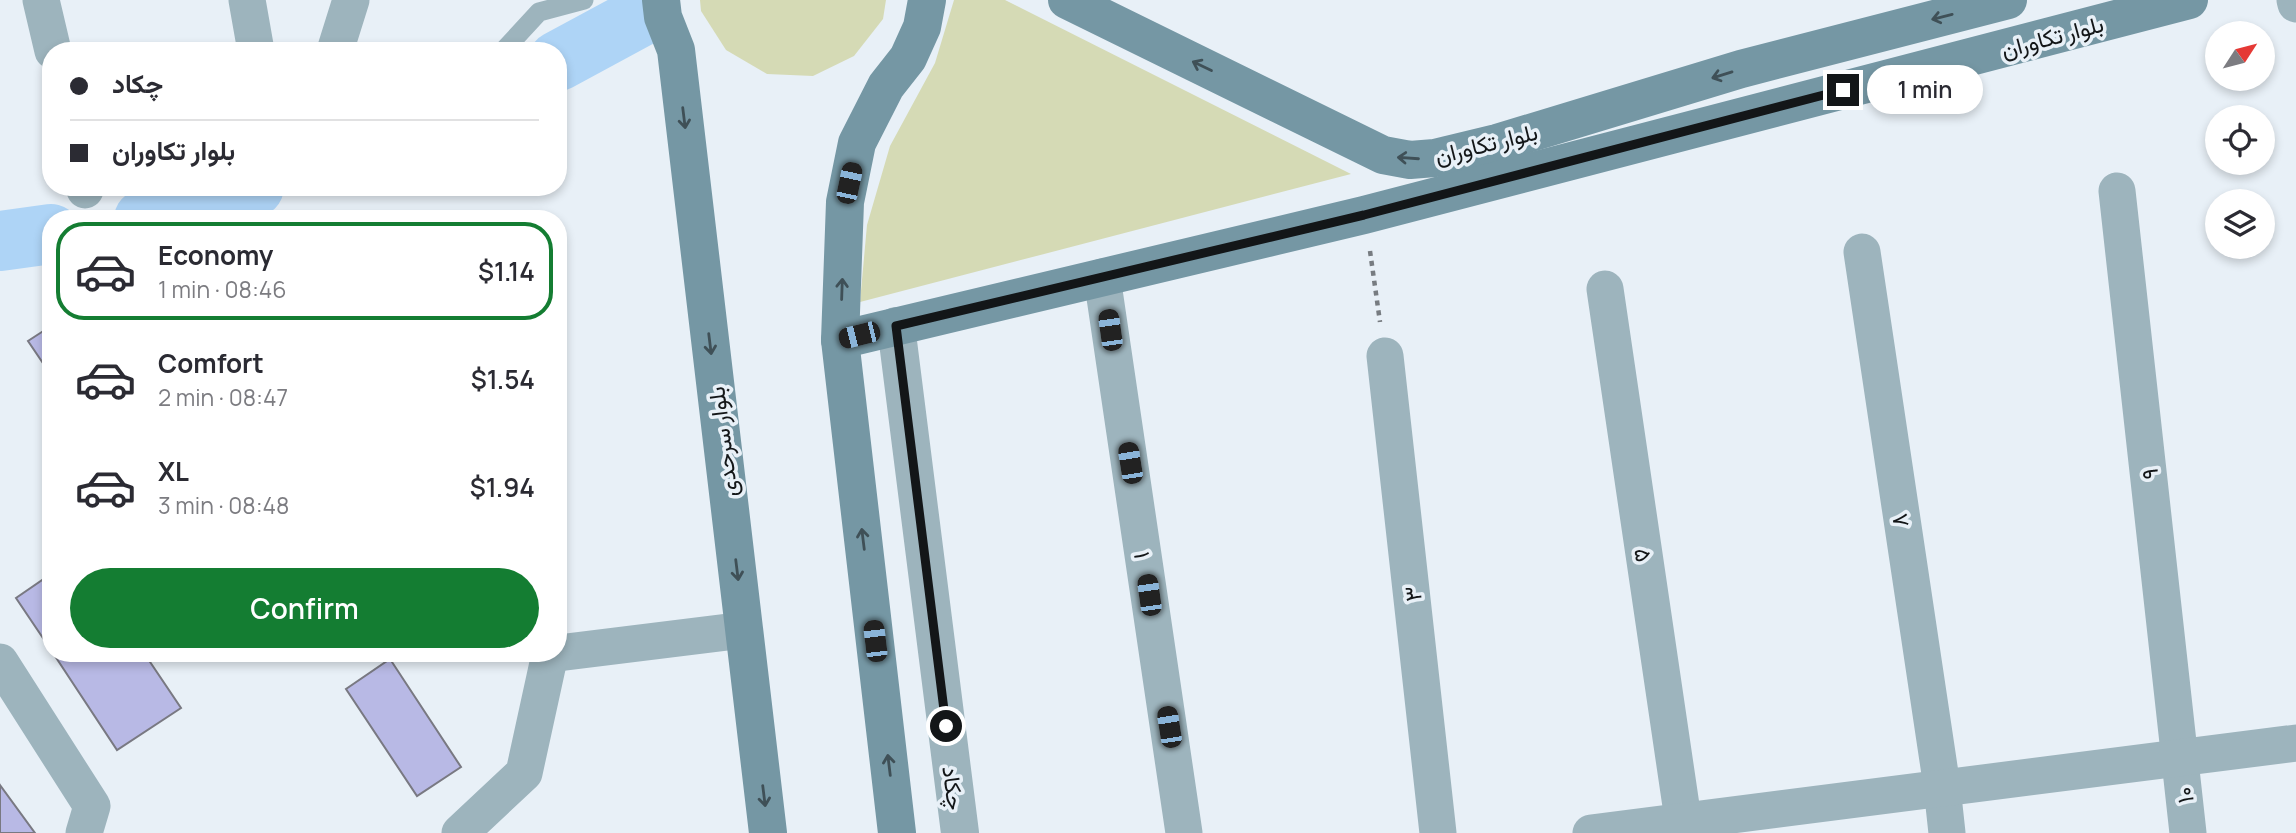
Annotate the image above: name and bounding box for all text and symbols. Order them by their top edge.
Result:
street label: بلوار تکاوران [1997,7,2107,65]
one-way arrow [1931,11,1954,24]
north arrow [2205,21,2275,91]
map controls [2205,21,2275,259]
one-way arrow [1192,59,1213,73]
text: چکاد [112,65,163,101]
callout: 1 min [1868,66,1983,114]
one-way arrow [1711,69,1733,82]
text: 1 min [1898,73,1952,105]
route end [1827,74,1859,106]
button: locate [2205,105,2275,175]
one-way arrow [677,106,690,129]
street label: بلوار تکاوران [1431,115,1541,171]
text: بلوار تکاوران [112,132,235,168]
one-way arrow [1398,151,1420,164]
car [835,160,864,206]
button: layers [2205,189,2275,259]
text: Economy [158,237,273,273]
icon: car [74,240,137,303]
text: $1.14 [478,253,535,289]
text: 1 min · 08:46 [158,273,287,305]
one-way arrow [835,277,848,300]
car [1097,308,1124,352]
car [837,320,882,350]
one-way arrow [704,332,717,355]
text: Comfort [158,345,264,381]
icon: car [74,348,137,411]
text: $1.54 [471,361,535,397]
text: 2 min · 08:47 [158,381,288,413]
street label: بلوار سرحدی [699,385,745,499]
car [1117,441,1144,485]
text: XL [158,453,189,489]
icon: car [74,456,137,519]
street label: ۹ [2133,467,2165,481]
text: $1.94 [470,469,535,505]
text: 3 min · 08:48 [158,489,289,521]
street label: ۷ [1885,511,1919,529]
one-way arrow [856,528,869,551]
street label: ۵ [1627,546,1661,564]
street label: ۱ [1127,549,1159,561]
one-way arrow [731,558,744,581]
button: Confirm [70,568,539,648]
car [1136,573,1163,617]
street label: ۳ [1395,585,1429,603]
car [863,619,888,663]
car [1156,705,1183,749]
route start [930,710,962,742]
one-way arrow [883,754,896,777]
street label: چکاد [934,764,973,812]
one-way arrow [758,784,771,807]
street label: ۱۰ [2167,785,2201,805]

